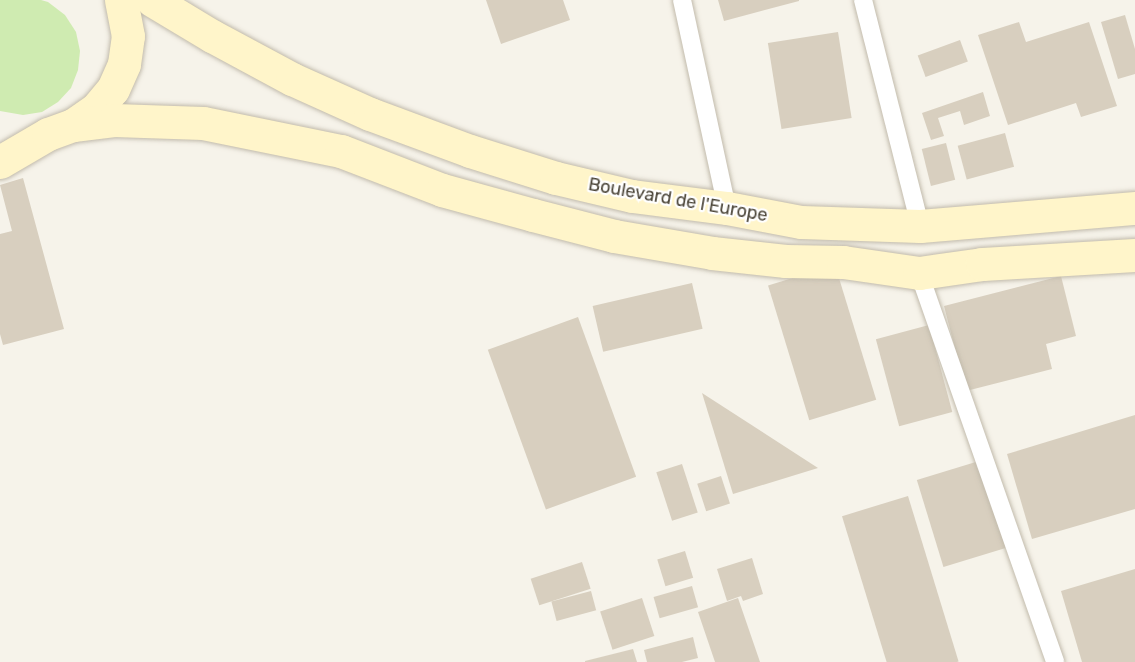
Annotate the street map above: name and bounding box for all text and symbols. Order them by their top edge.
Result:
street label: Boulevard de l'Europe [587,174,769,226]

